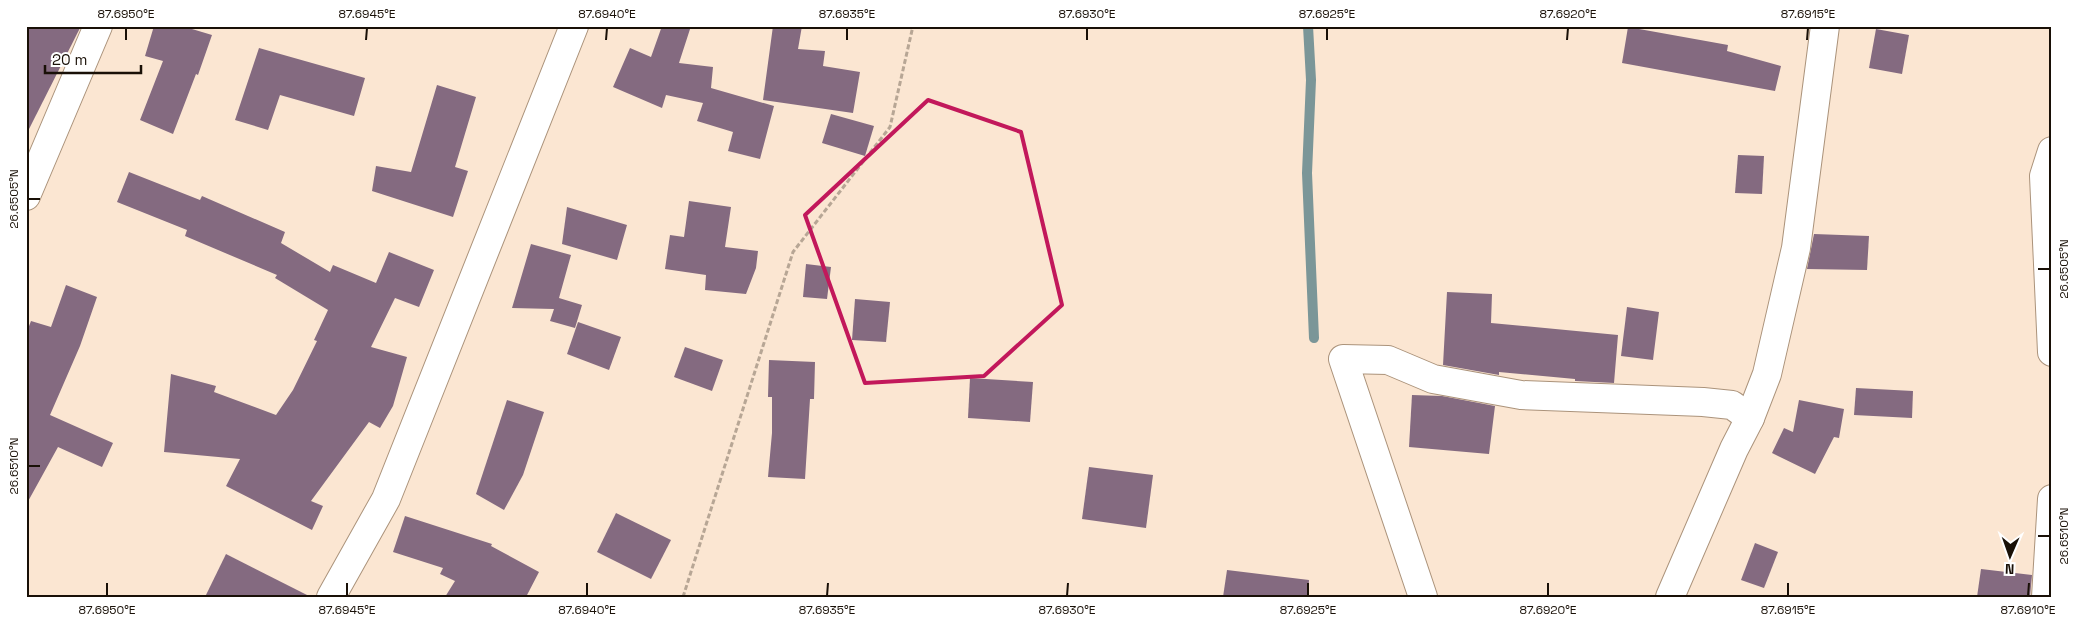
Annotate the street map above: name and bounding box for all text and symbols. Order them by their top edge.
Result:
text: 87.6950°E [97,6,155,22]
text: 87.6945°E [339,6,396,22]
text: 87.6940°E [578,6,636,22]
text: 87.6935°E [819,6,876,22]
text: 87.6930°E [1058,6,1116,22]
text: 87.6925°E [1299,6,1356,22]
text: 87.6920°E [1539,6,1597,22]
text: 87.6915°E [1781,6,1835,22]
scale bar [45,42,141,74]
text: 20 m [52,50,87,69]
text: 26.6505°N [6,169,22,229]
text: 26.6505°N [2056,239,2072,299]
text: 26.6510°N [6,437,22,495]
text: 26.6510°N [2056,507,2072,565]
north arrow [1986,530,2036,580]
text: N [2005,560,2015,578]
text: 87.6950°E [78,602,136,618]
text: 87.6945°E [319,602,376,618]
text: 87.6940°E [558,602,616,618]
text: 87.6935°E [799,602,856,618]
text: 87.6930°E [1038,602,1096,618]
text: 87.6925°E [1280,602,1337,618]
text: 87.6920°E [1519,602,1577,618]
text: 87.6915°E [1761,602,1815,618]
text: 87.6910°E [2001,602,2056,618]

